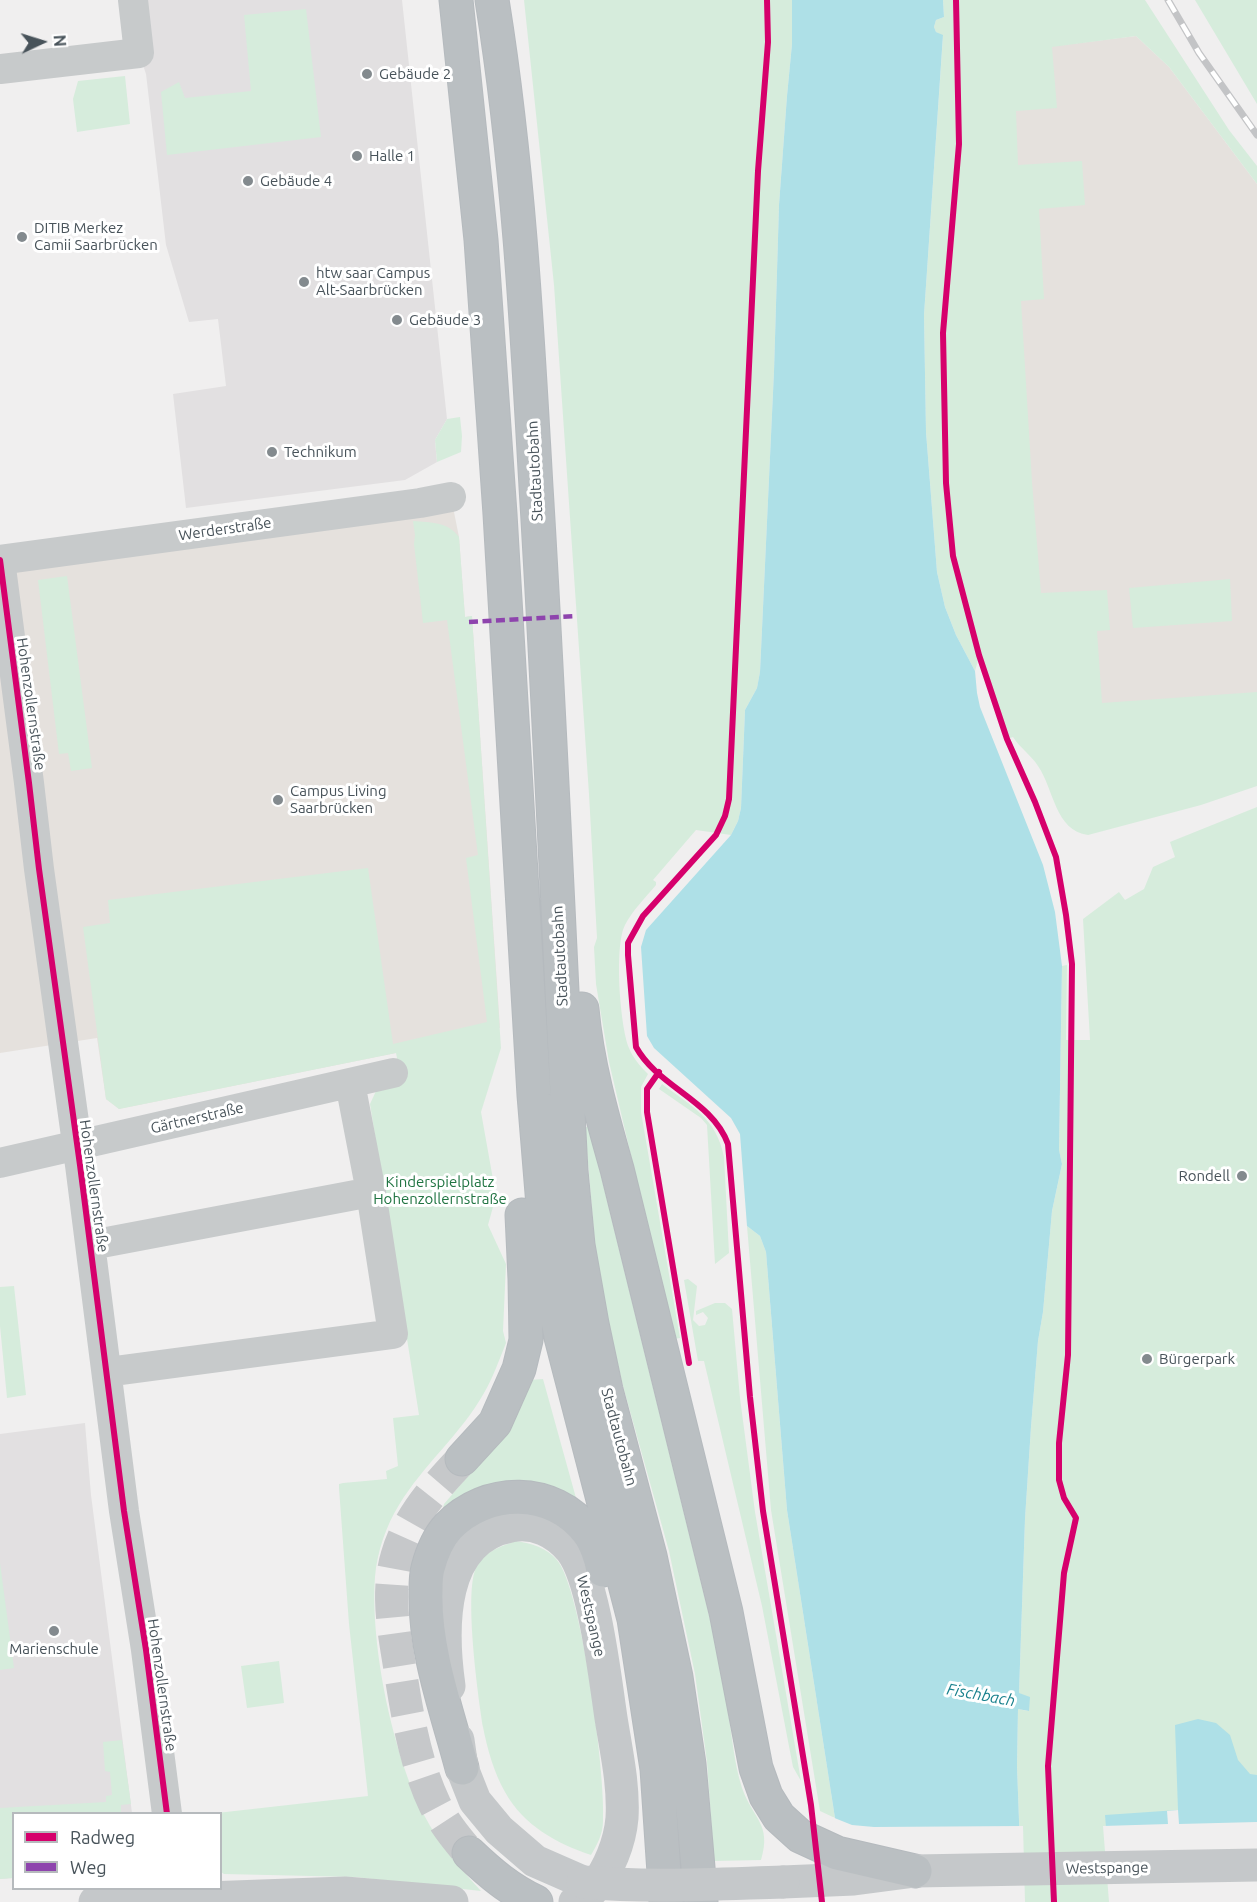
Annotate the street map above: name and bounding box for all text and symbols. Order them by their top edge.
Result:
north arrow [12,12,72,72]
text: N [51,34,69,47]
place label: Gebäude 2 [379,65,451,83]
marker: Gebäude 2 [360,67,374,81]
place label: Halle 1 [369,147,415,165]
marker: Halle 1 [350,149,364,163]
place label: Gebäude 4 [260,172,332,190]
marker: Gebäude 4 [241,174,255,188]
place label: DITIB Merkez Camii Saarbrücken [34,219,158,254]
marker: DITIB Merkez Camii Saarbrücken [15,230,29,244]
place label: htw saar Campus Alt-Saarbrücken [316,264,430,299]
marker: htw saar Campus Alt-Saarbrücken [297,275,311,289]
place label: Gebäude 3 [409,311,481,329]
marker: Gebäude 3 [390,313,404,327]
street label: Stadtautobahn [523,420,547,522]
place label: Technikum [284,443,357,461]
marker: Technikum [265,445,279,459]
street label: Werderstraße [177,514,273,544]
street label: Hohenzollernstraße [13,637,49,771]
place label: Campus Living Saarbrücken [290,782,387,817]
marker: Campus Living Saarbrücken [271,793,285,807]
street label: Stadtautobahn [548,905,572,1007]
street label: Gärtnerstraße [149,1099,245,1137]
street label: Hohenzollernstraße [76,1119,112,1253]
place label: Rondell [1178,1167,1230,1185]
marker: Rondell [1235,1169,1249,1183]
park label: Kinderspielplatz Hohenzollernstraße [373,1173,507,1208]
place label: Bürgerpark [1159,1350,1235,1368]
marker: Bürgerpark [1140,1352,1154,1366]
street label: Stadtautobahn [597,1386,641,1488]
street label: Westspange [573,1574,609,1658]
street label: Hohenzollernstraße [144,1618,180,1752]
marker: Marienschule [47,1624,61,1638]
place label: Marienschule [9,1640,99,1658]
water label: Fischbach [945,1680,1017,1710]
legend [12,1812,222,1890]
text: Radweg [70,1827,135,1847]
text: Weg [70,1857,107,1877]
street label: Westspange [1065,1858,1149,1878]

